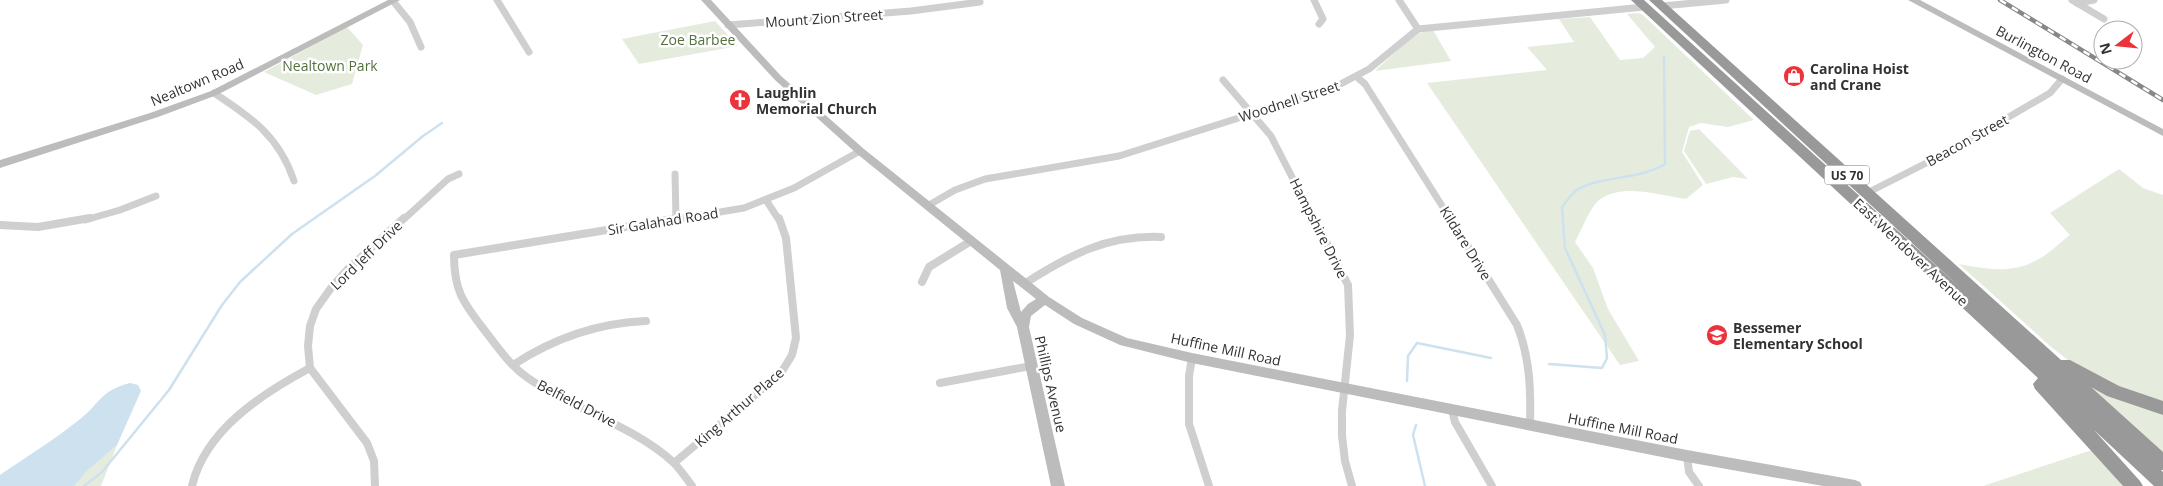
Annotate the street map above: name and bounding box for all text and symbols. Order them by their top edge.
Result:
street label: Mount Zion Street [764,4,884,32]
north arrow [2093,20,2143,70]
street label: Burlington Road [1993,21,2095,87]
park label: Zoe Barbee [661,30,736,49]
text: N [2094,41,2116,57]
street label: Nealtown Road [147,54,247,110]
park label: Nealtown Park [282,56,378,75]
place label: Carolina Hoist and Crane [1810,59,1909,94]
shop icon: Carolina Hoist and Crane [1782,64,1806,88]
street label: Woodnell Street [1236,76,1342,126]
place label: Laughlin Memorial Church [756,83,877,118]
church icon: Laughlin Memorial Church [728,88,752,112]
street label: Beacon Street [1923,110,2011,170]
road number: US 70 [1824,166,1870,184]
street label: Hampshire Drive [1286,175,1352,281]
street label: East Wendover Avenue [1850,194,1972,310]
street label: Sir Galahad Road [606,203,720,239]
street label: Kildare Drive [1436,203,1496,284]
street label: Lord Jeff Drive [326,216,406,294]
place label: Bessemer Elementary School [1733,318,1863,353]
school or university icon: Bessemer Elementary School [1705,323,1729,347]
street label: Huffine Mill Road [1169,328,1283,370]
street label: Phillips Avenue [1031,334,1071,434]
street label: King Arthur Place [690,363,788,451]
street label: Belfield Drive [534,375,620,431]
street label: Huffine Mill Road [1566,408,1680,448]

